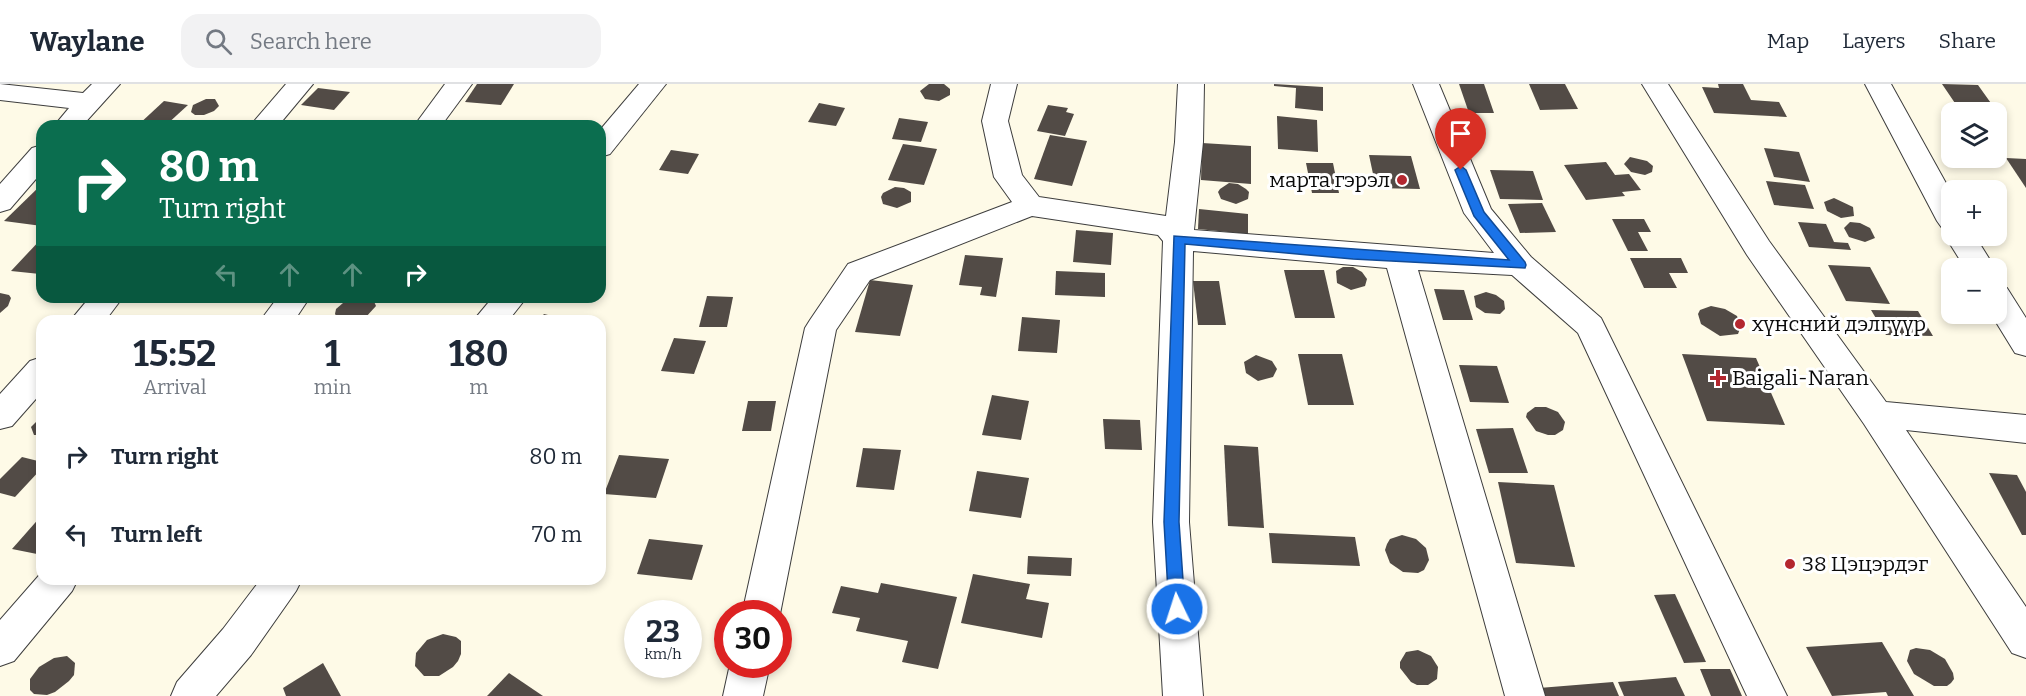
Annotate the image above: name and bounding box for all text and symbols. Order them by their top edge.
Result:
search box [181,14,601,68]
text: Waylane [30,25,145,58]
icon: search [202,25,235,58]
text: Search here [250,28,372,55]
text: Map [1767,28,1809,54]
text: Layers [1842,28,1906,54]
text: Share [1939,28,1996,54]
map controls [1941,102,2007,324]
button: layers [1941,102,2007,168]
pin [1435,108,1486,170]
icon: arrive [1444,117,1477,150]
text: 80 m [159,142,259,192]
icon: right [60,144,138,222]
place label: марта гэрэл [1269,167,1390,193]
marker: марта гэрэл [1395,173,1409,187]
button: + [1941,180,2007,246]
text: Turn right [159,193,286,225]
icon: left [210,258,243,291]
icon: ahead [273,258,306,291]
icon: ahead [336,258,369,291]
icon: right [399,258,432,291]
button: − [1941,258,2007,324]
place label: хүнсний дэлгүүр [1752,311,1926,337]
marker: хүнсний дэлгүүр [1733,317,1747,331]
text: 15:52 [133,332,216,376]
text: 1 [325,332,340,376]
text: 180 [449,332,509,376]
place label: Baigali-Naran [1732,365,1869,391]
marker: Baigali-Naran [1709,369,1727,387]
text: Arrival [143,375,207,399]
text: min [314,375,351,399]
text: m [469,375,488,399]
icon: right [60,440,93,473]
text: Turn right [111,443,219,470]
text: 80 m [529,443,582,470]
icon: left [60,518,93,551]
text: Turn left [111,521,203,548]
text: 70 m [532,521,582,548]
place label: 38 Цэцэрдэг [1802,551,1928,577]
marker: 38 Цэцэрдэг [1783,557,1797,571]
position arrow [1145,577,1209,641]
speed limit sign: 30 [714,600,792,678]
text: 23 [646,614,680,650]
text: km/h [644,645,682,663]

